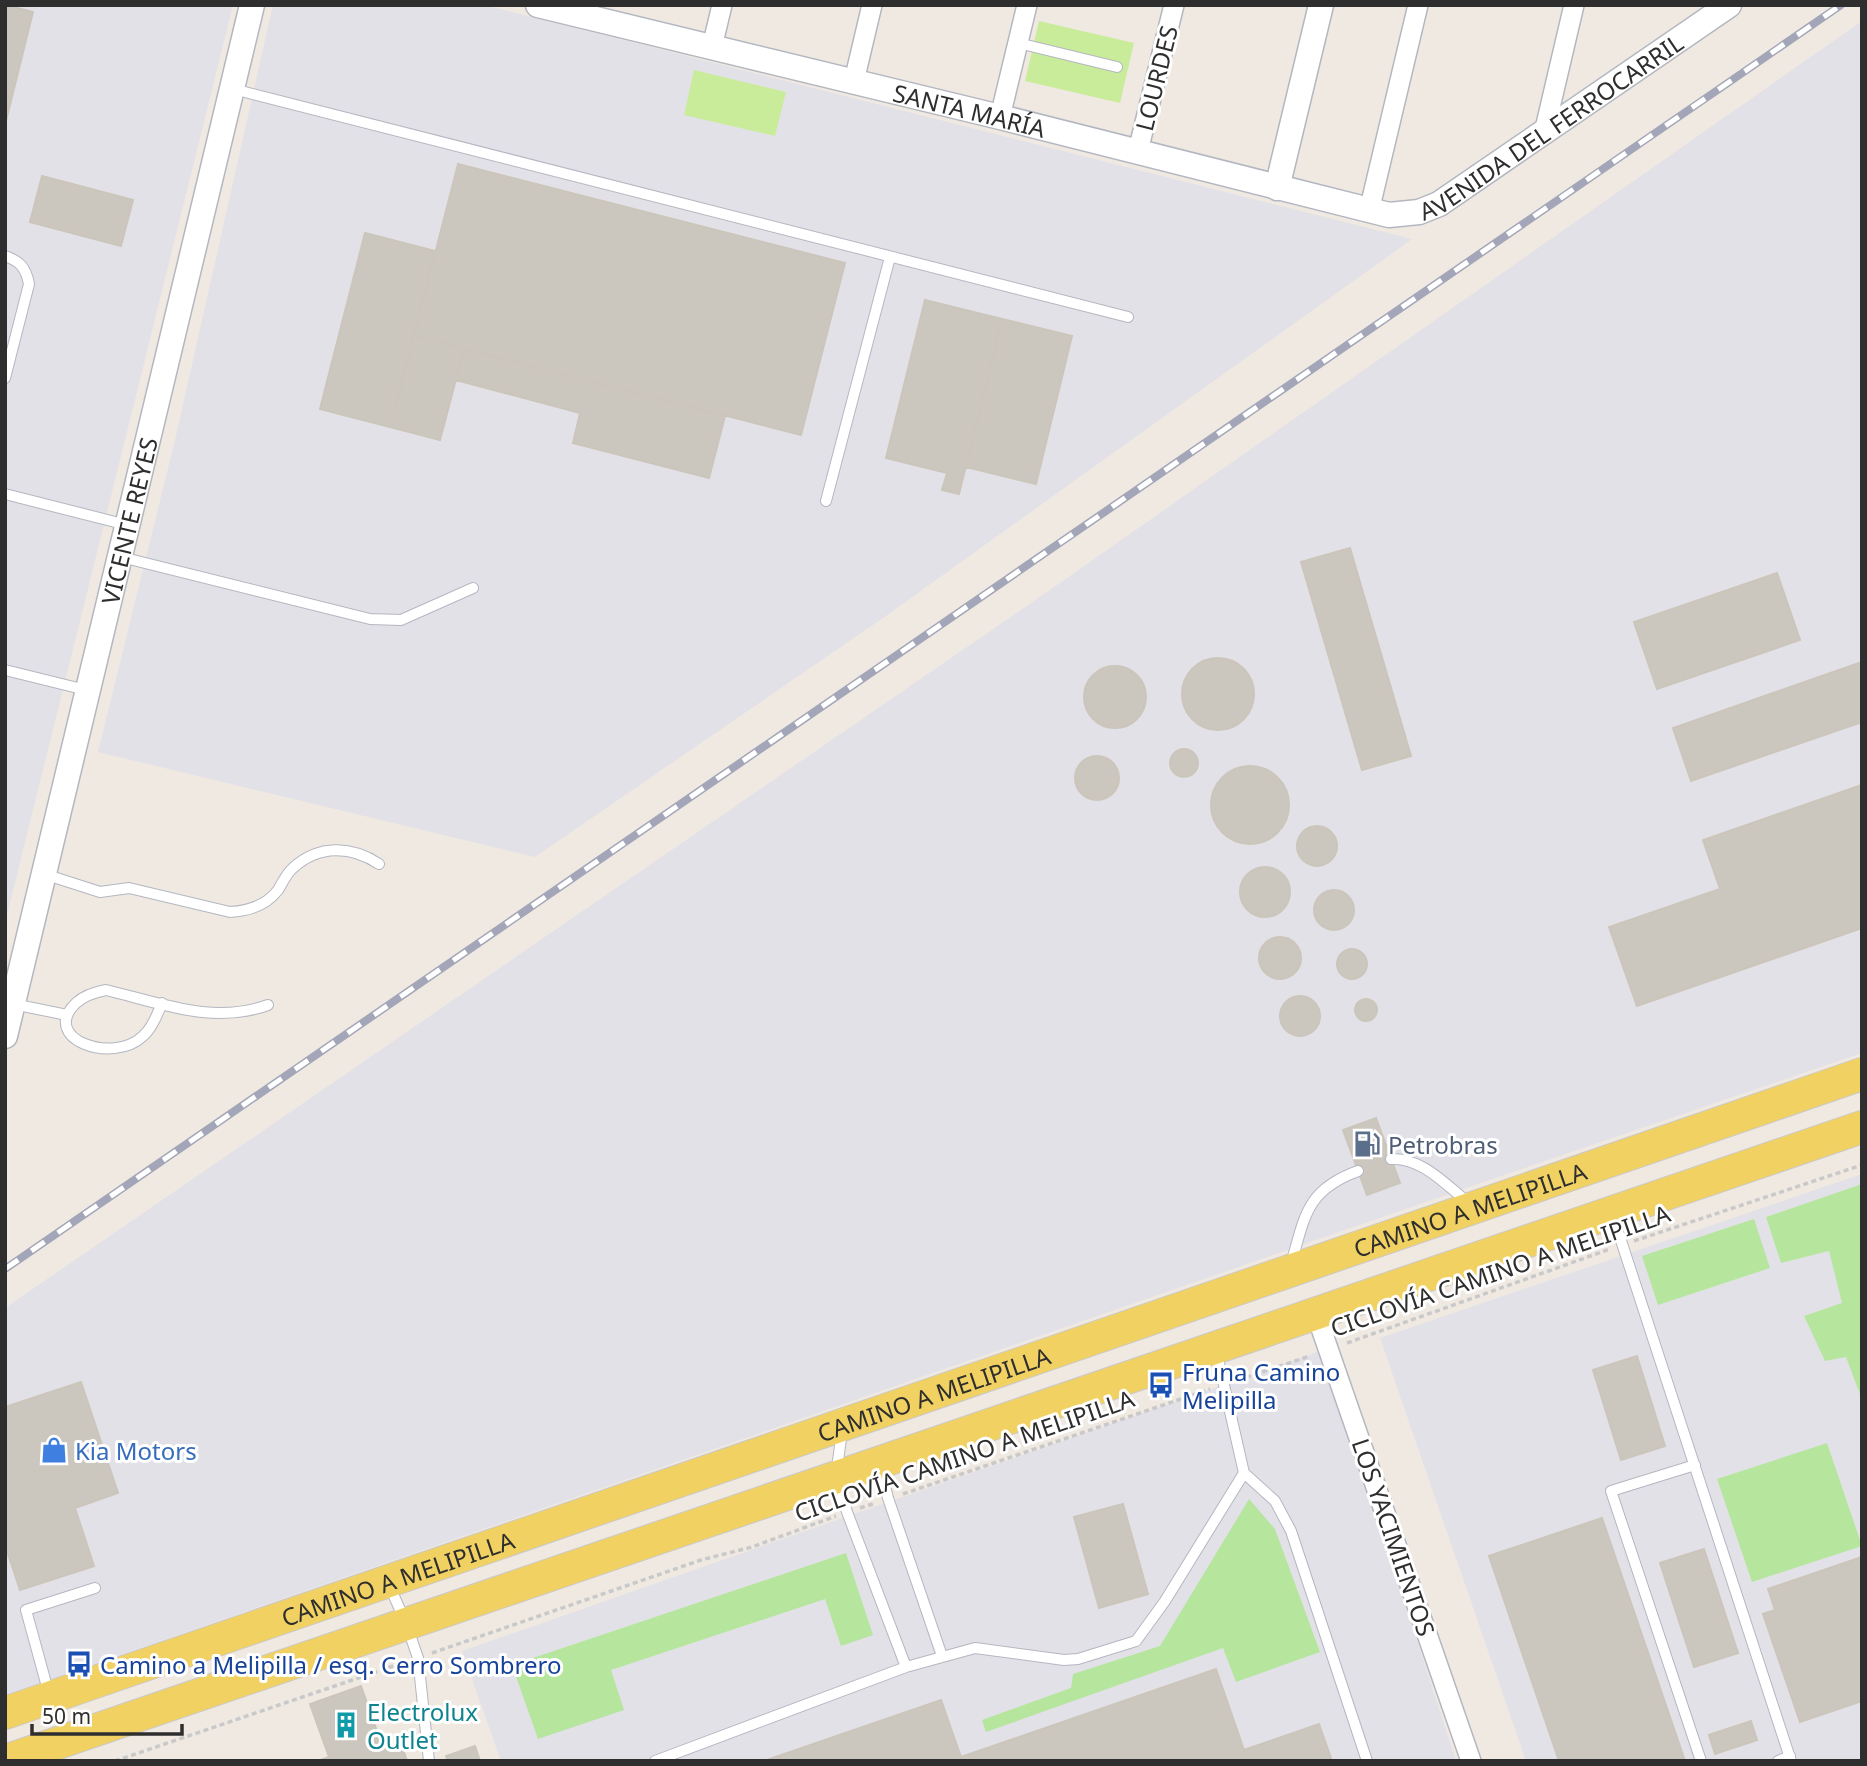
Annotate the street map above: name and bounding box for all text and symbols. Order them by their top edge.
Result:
street label: LOURDES [1127,22,1185,134]
street label: AVENIDA DEL FERROCARRIL [1414,25,1689,227]
street label: SANTA MARÍA [890,75,1050,144]
street label: VICENTE REYES [93,434,164,607]
place label: Petrobras [1388,1128,1498,1161]
fuel station icon: Petrobras [1352,1129,1382,1159]
street label: CAMINO A MELIPILLA [1349,1153,1591,1264]
street label: CICLOVÍA CAMINO A MELIPILLA [1326,1196,1675,1344]
street label: CAMINO A MELIPILLA [813,1338,1055,1449]
place label: Fruna Camino Melipilla [1182,1355,1340,1416]
bus stop icon: Fruna Camino Melipilla [1146,1370,1176,1400]
street label: CICLOVÍA CAMINO A MELIPILLA [790,1381,1139,1529]
place label: Kia Motors [75,1434,197,1467]
street label: LOS YACIMIENTOS [1345,1434,1443,1640]
shop icon: Kia Motors [39,1435,69,1465]
street label: CAMINO A MELIPILLA [277,1522,519,1633]
place label: Camino a Melipilla / esq. Cerro Sombrero [100,1648,562,1681]
bus stop icon: Camino a Melipilla / esq. Cerro Sombrero [64,1649,94,1679]
scale bar [32,1692,182,1736]
place label: Electrolux Outlet [367,1695,478,1756]
text: 50 m [42,1702,91,1730]
building icon: Electrolux Outlet [331,1710,361,1740]

